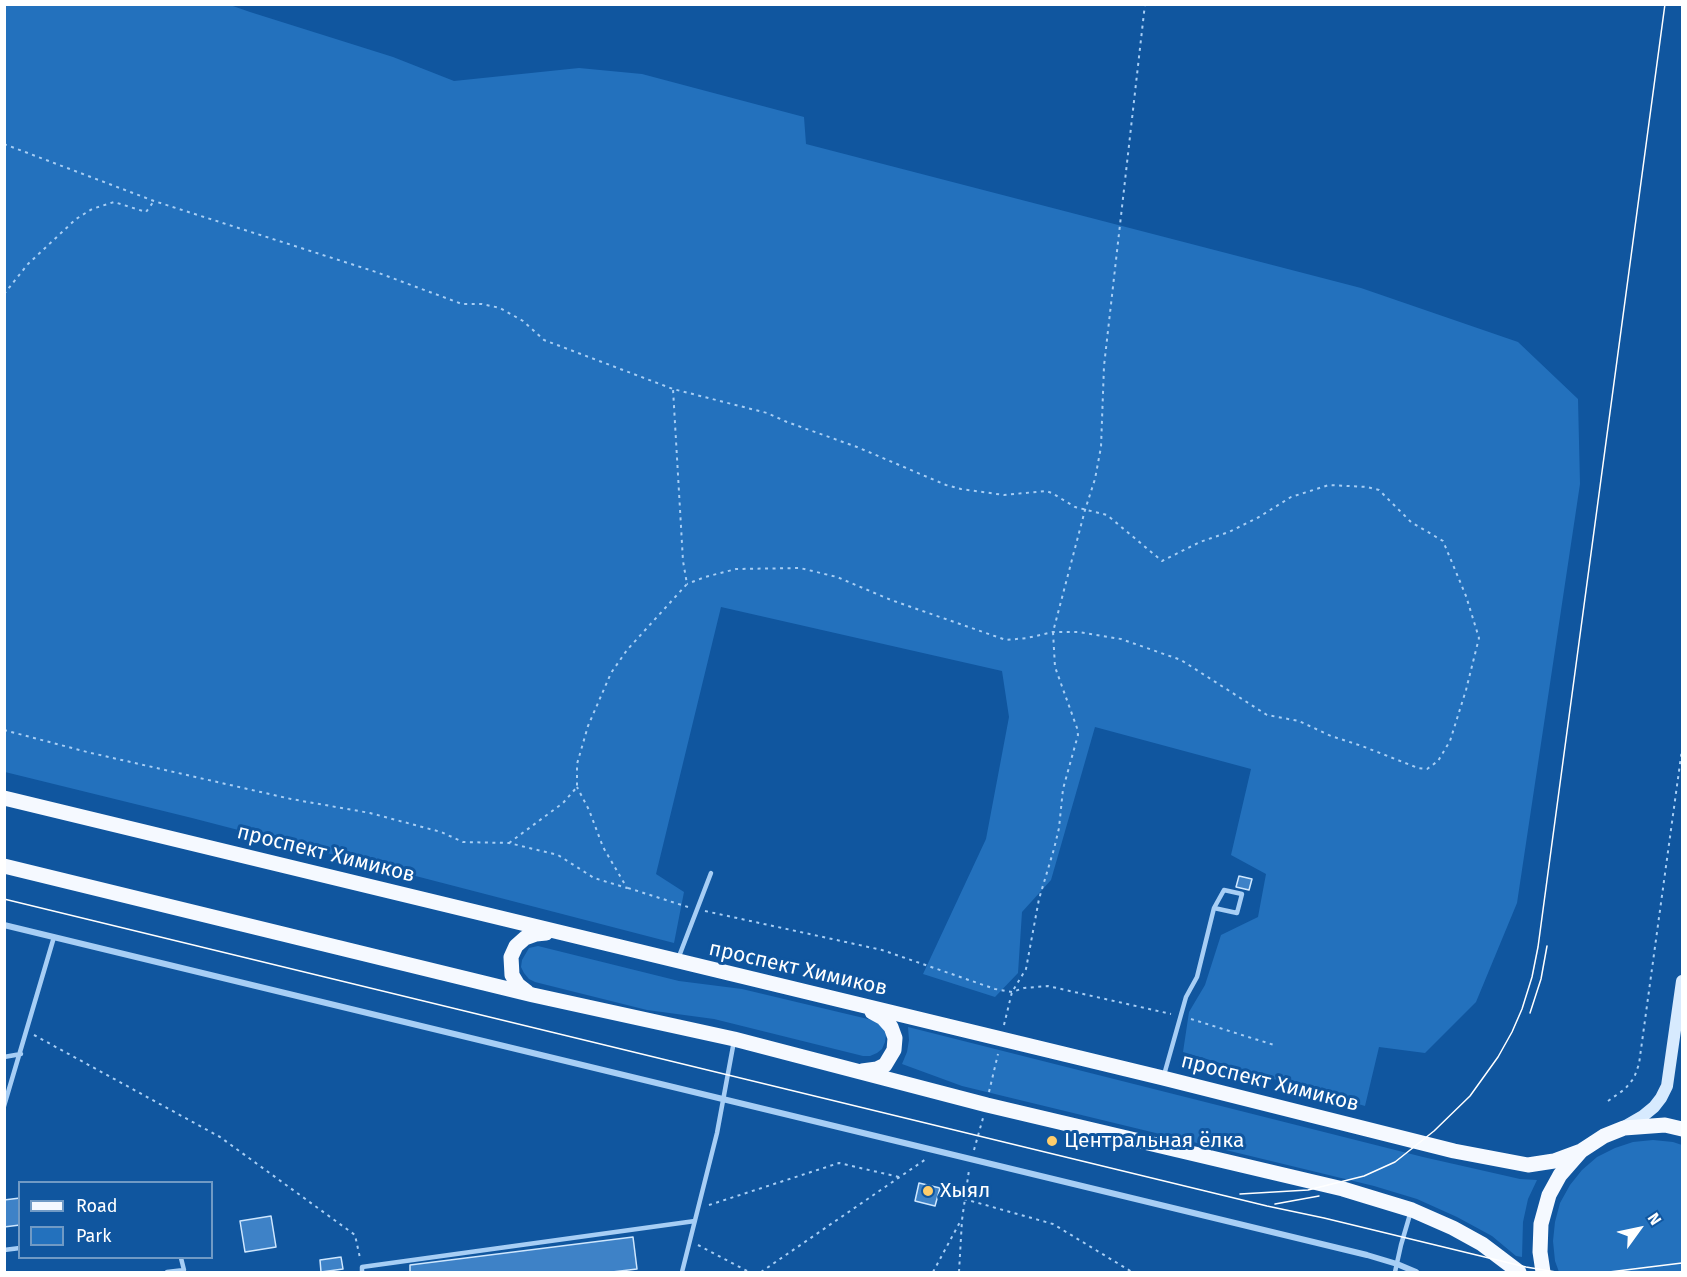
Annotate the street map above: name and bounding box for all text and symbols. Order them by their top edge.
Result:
street label: проспект Химиков [234,820,418,888]
street label: проспект Химиков [706,936,890,1002]
street label: проспект Химиков [1178,1049,1362,1117]
place label: Центральная ёлка [1064,1128,1244,1154]
marker: Центральная ёлка [1045,1134,1059,1148]
place label: Хыял [940,1178,990,1204]
legend [18,1181,213,1259]
marker: Хыял [921,1184,935,1198]
text: Road [76,1195,118,1217]
north arrow [1609,1199,1669,1259]
text: N [1644,1209,1665,1229]
text: Park [76,1225,111,1247]

